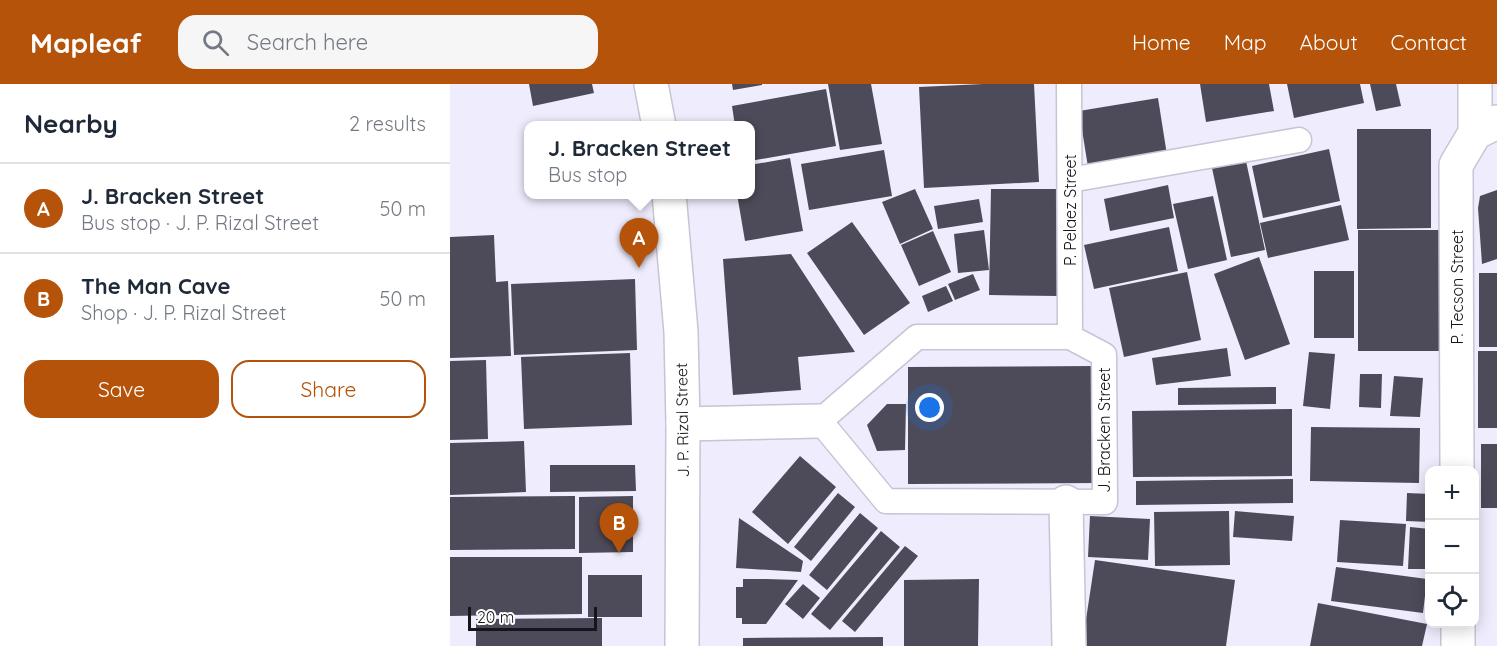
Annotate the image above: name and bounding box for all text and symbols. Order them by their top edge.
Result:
search box [178,15,598,69]
text: Mapleaf [30,25,142,60]
icon: search [199,26,232,59]
text: Search here [247,28,368,56]
text: Home [1132,29,1191,55]
text: Map [1224,29,1267,55]
text: About [1300,29,1358,55]
text: Contact [1391,29,1467,55]
text: Nearby [24,107,118,140]
text: 2 results [349,111,426,136]
popup [524,121,755,199]
text: J. Bracken Street [548,134,731,162]
street label: P. Pelaez Street [1060,154,1080,266]
text: Bus stop [548,162,627,187]
text: J. Bracken Street [81,182,264,210]
text: A [37,196,50,221]
text: 50 m [380,196,426,221]
text: Bus stop · J. P. Rizal Street [81,210,319,235]
pin: A [620,218,658,268]
street label: P. Tecson Street [1447,230,1467,344]
text: The Man Cave [81,272,231,300]
text: B [37,286,50,311]
text: 50 m [380,286,426,311]
text: Shop · J. P. Rizal Street [81,300,286,325]
button: Save [24,360,219,418]
button: Share [231,360,426,418]
street label: J. P. Rizal Street [671,362,693,478]
street label: J. Bracken Street [1094,367,1114,493]
your location [915,393,944,422]
map controls [1425,466,1479,628]
button: + [1425,466,1479,520]
pin: B [600,504,638,553]
button: − [1425,520,1479,574]
button: locate [1425,574,1479,628]
scale bar [468,604,597,632]
text: 20 m [477,607,514,627]

